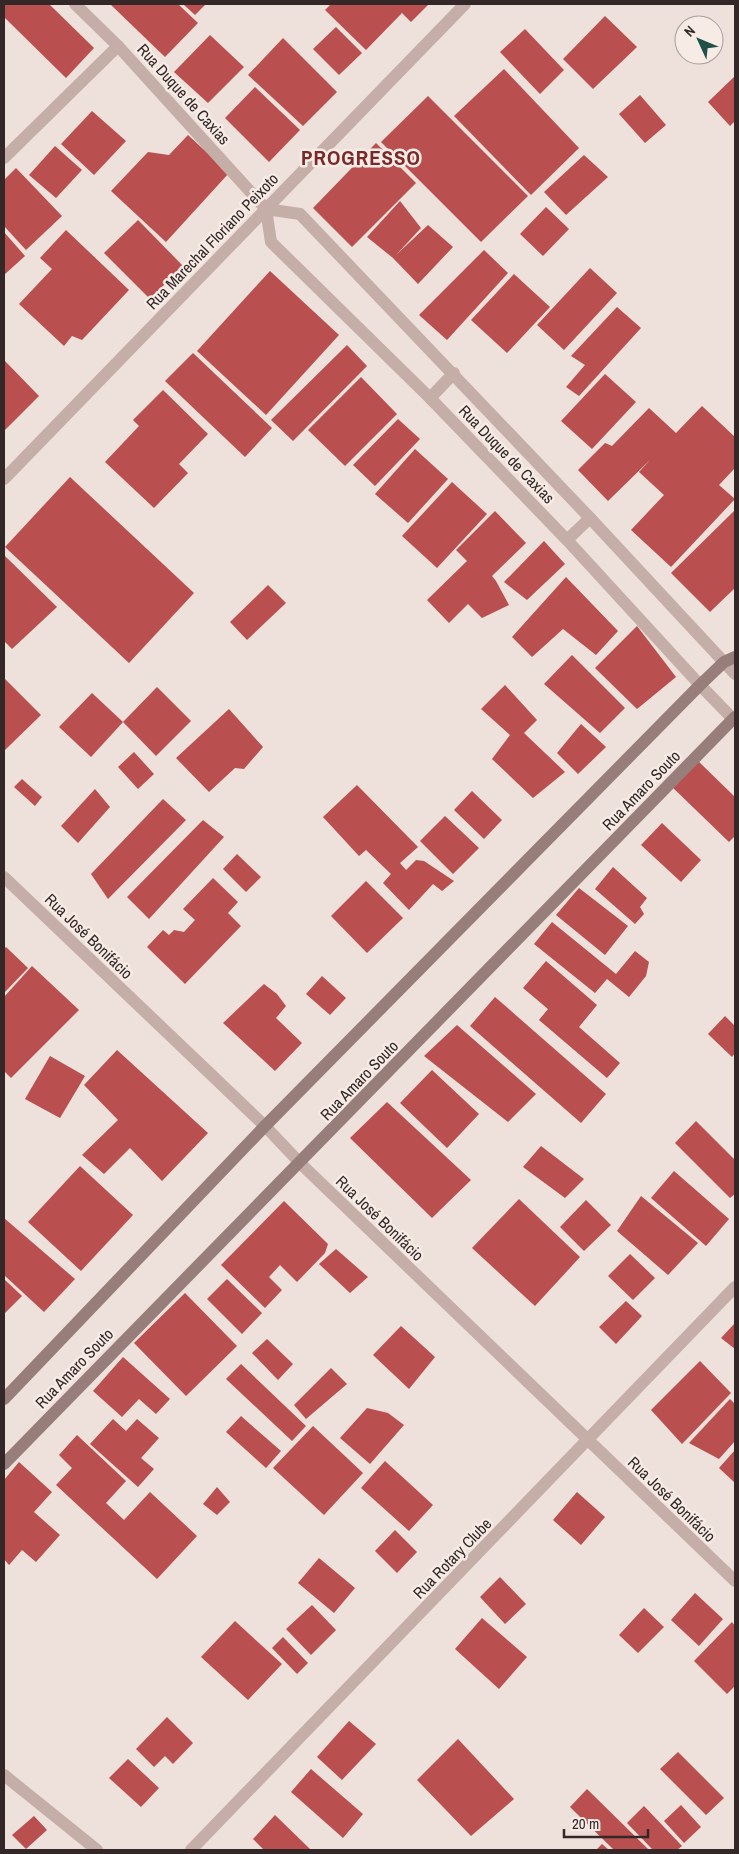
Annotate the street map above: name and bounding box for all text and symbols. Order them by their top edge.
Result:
north arrow [674,15,724,65]
text: N [680,22,699,40]
street label: Rua Duque de Caxias [133,39,235,149]
district label: PROGRESSO [301,143,421,172]
street label: Rua Marechal Floriano Peixoto [141,168,283,314]
street label: Rua Duque de Caxias [454,400,560,508]
street label: Rua Amaro Souto [597,745,685,835]
street label: Rua José Bonifácio [40,888,138,984]
street label: Rua Amaro Souto [315,1035,403,1125]
street label: Rua José Bonifácio [331,1170,429,1266]
street label: Rua Amaro Souto [30,1323,118,1413]
street label: Rua José Bonifácio [623,1451,721,1547]
street label: Rua Rotary Clube [408,1513,496,1603]
scale bar [564,1806,648,1838]
text: 20 m [572,1813,599,1834]

